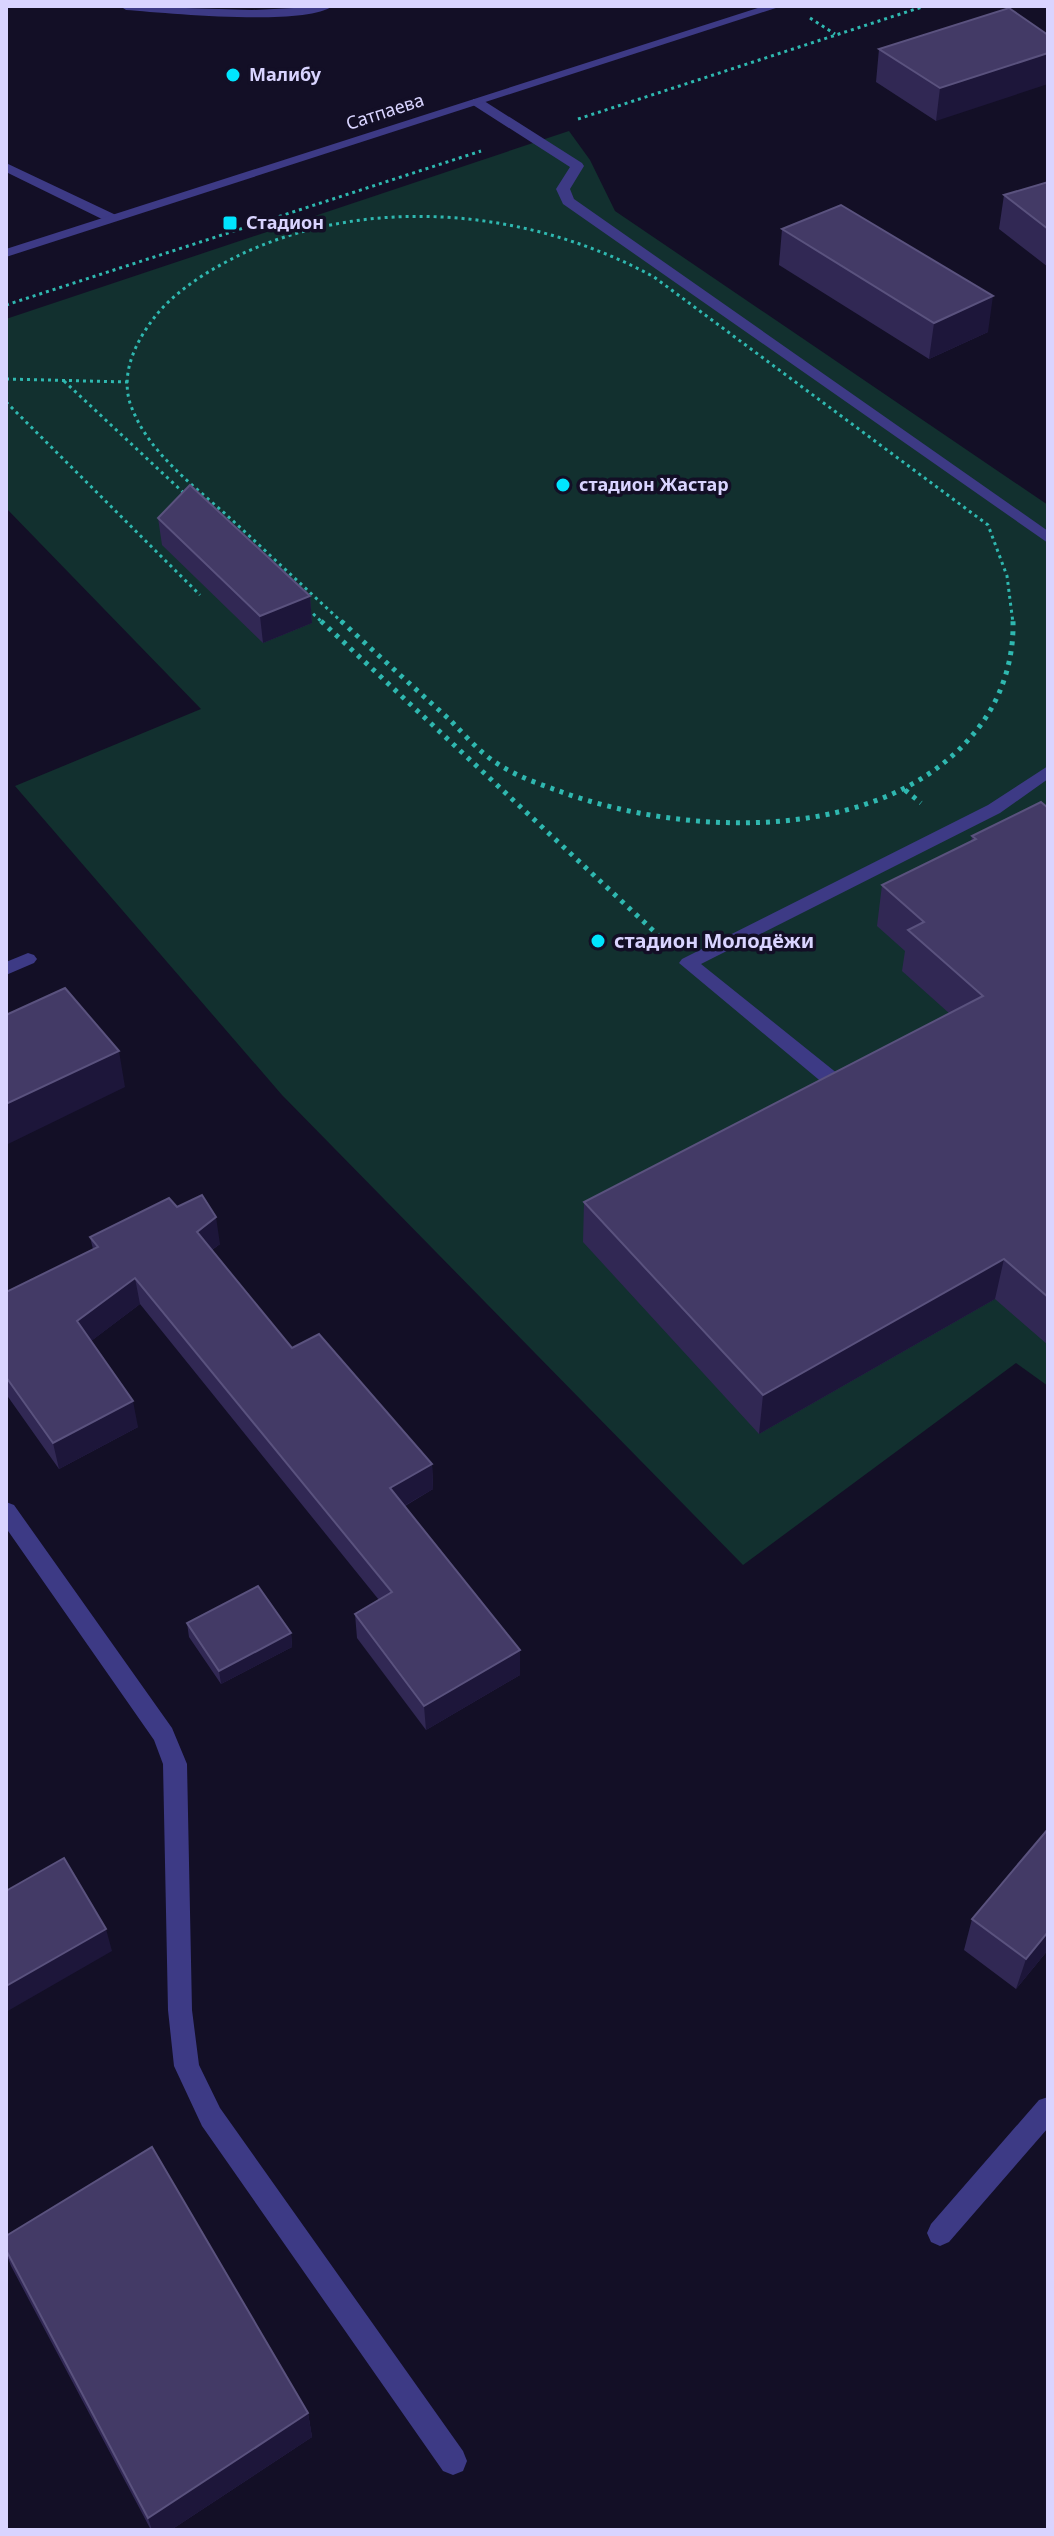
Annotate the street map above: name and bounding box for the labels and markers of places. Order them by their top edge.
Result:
place label: Малибу [249,62,322,86]
marker: Малибу [224,66,242,84]
place label: Стадион [246,210,324,234]
marker: Стадион [221,214,239,232]
place label: стадион Жастар [579,472,729,496]
marker: стадион Жастар [554,476,572,494]
place label: стадион Молодёжи [614,927,814,954]
marker: стадион Молодёжи [589,932,607,950]

